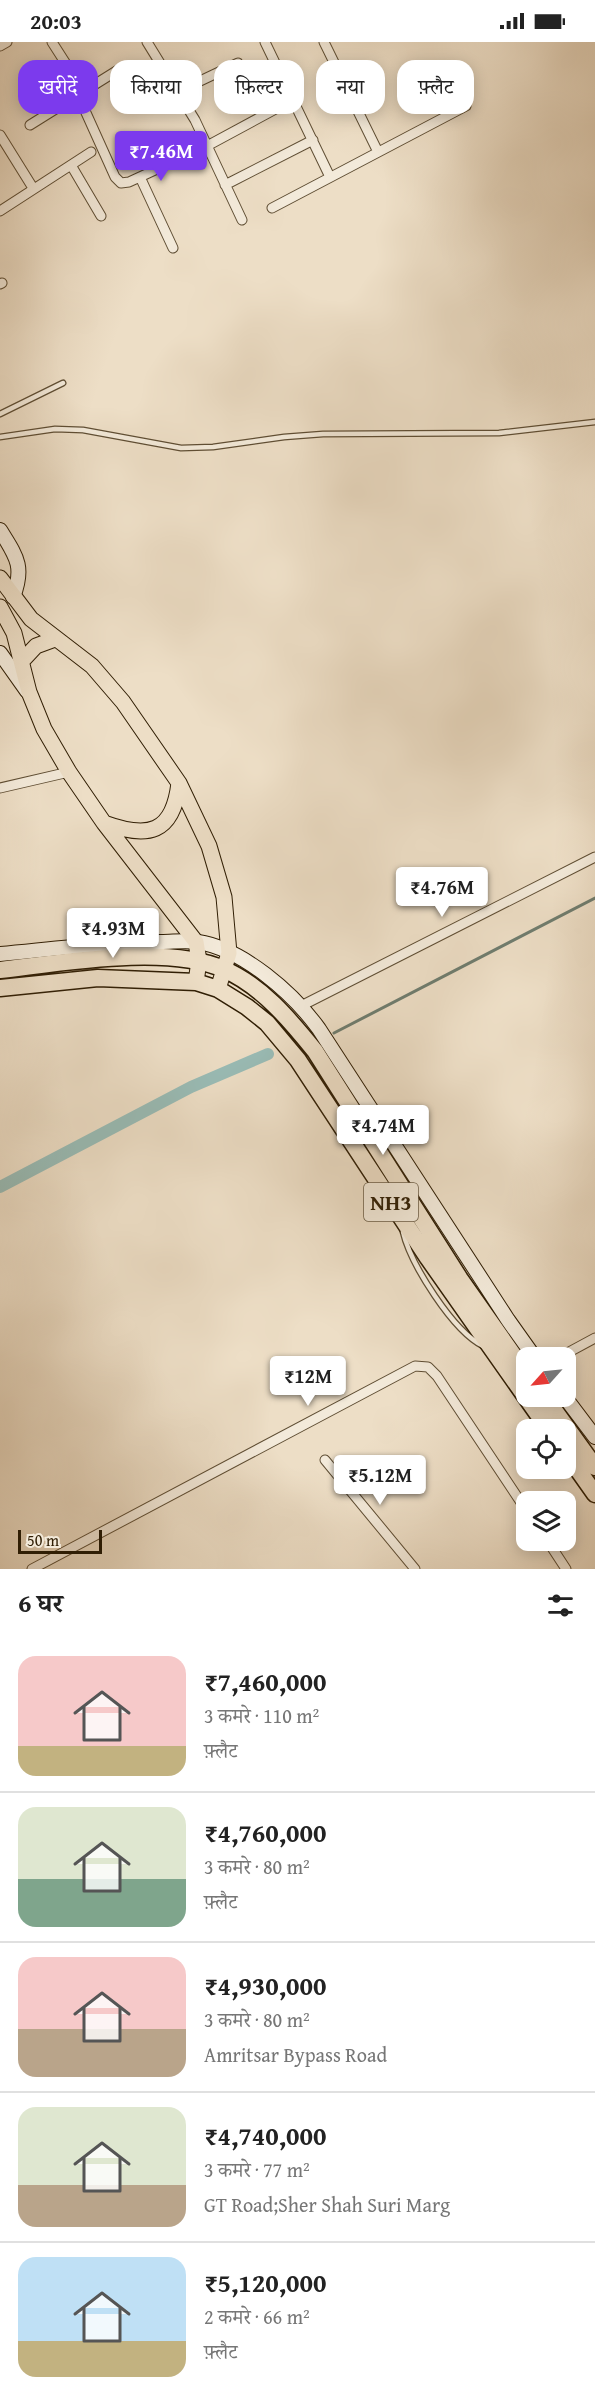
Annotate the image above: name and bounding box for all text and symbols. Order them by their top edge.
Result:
text: 20:03 [30,5,82,37]
chip: खरीदें [18,60,98,114]
chip: किराया [110,60,202,114]
chip: फ़िल्टर [214,60,304,114]
chip: नया [316,60,385,114]
chip: फ़्लैट [397,60,474,114]
pin: ₹7.46M [112,131,210,182]
text: ₹7.46M [129,136,193,165]
pin: ₹4.76M [393,867,491,918]
text: ₹4.76M [410,872,474,901]
pin: ₹4.93M [64,908,162,959]
text: ₹4.93M [81,913,145,942]
pin: ₹4.74M [334,1105,432,1156]
text: ₹4.74M [351,1110,415,1139]
road number: NH3 [364,1183,418,1221]
north arrow [516,1347,576,1407]
map controls [516,1347,576,1551]
pin: ₹12M [272,1356,344,1407]
text: ₹12M [284,1361,332,1390]
button: locate [516,1419,576,1479]
pin: ₹5.12M [331,1455,429,1506]
text: ₹5.12M [348,1460,412,1489]
button: layers [516,1491,576,1551]
scale bar [18,1527,102,1554]
text: 50 m [27,1528,59,1552]
text: 6 घर [18,1583,63,1622]
icon: filters [544,1589,577,1622]
text: ₹7,460,000 [204,1662,326,1701]
icon: home [66,1680,138,1752]
text: 3 कमरे · 110 m² [204,1701,319,1730]
text: फ़्लैट [204,1736,237,1765]
text: ₹4,760,000 [204,1813,326,1852]
icon: home [66,1831,138,1903]
text: 3 कमरे · 80 m² [204,1852,310,1881]
text: फ़्लैट [204,1887,237,1916]
text: ₹4,930,000 [204,1966,326,2005]
icon: home [66,1981,138,2053]
text: 3 कमरे · 80 m² [204,2005,310,2034]
text: Amritsar Bypass Road [204,2040,387,2069]
text: ₹4,740,000 [204,2116,326,2155]
icon: home [66,2131,138,2203]
text: 3 कमरे · 77 m² [204,2155,310,2184]
text: GT Road;Sher Shah Suri Marg [204,2190,450,2219]
text: ₹5,120,000 [204,2263,326,2302]
icon: home [66,2281,138,2353]
text: 2 कमरे · 66 m² [204,2302,310,2331]
text: फ़्लैट [204,2337,237,2366]

